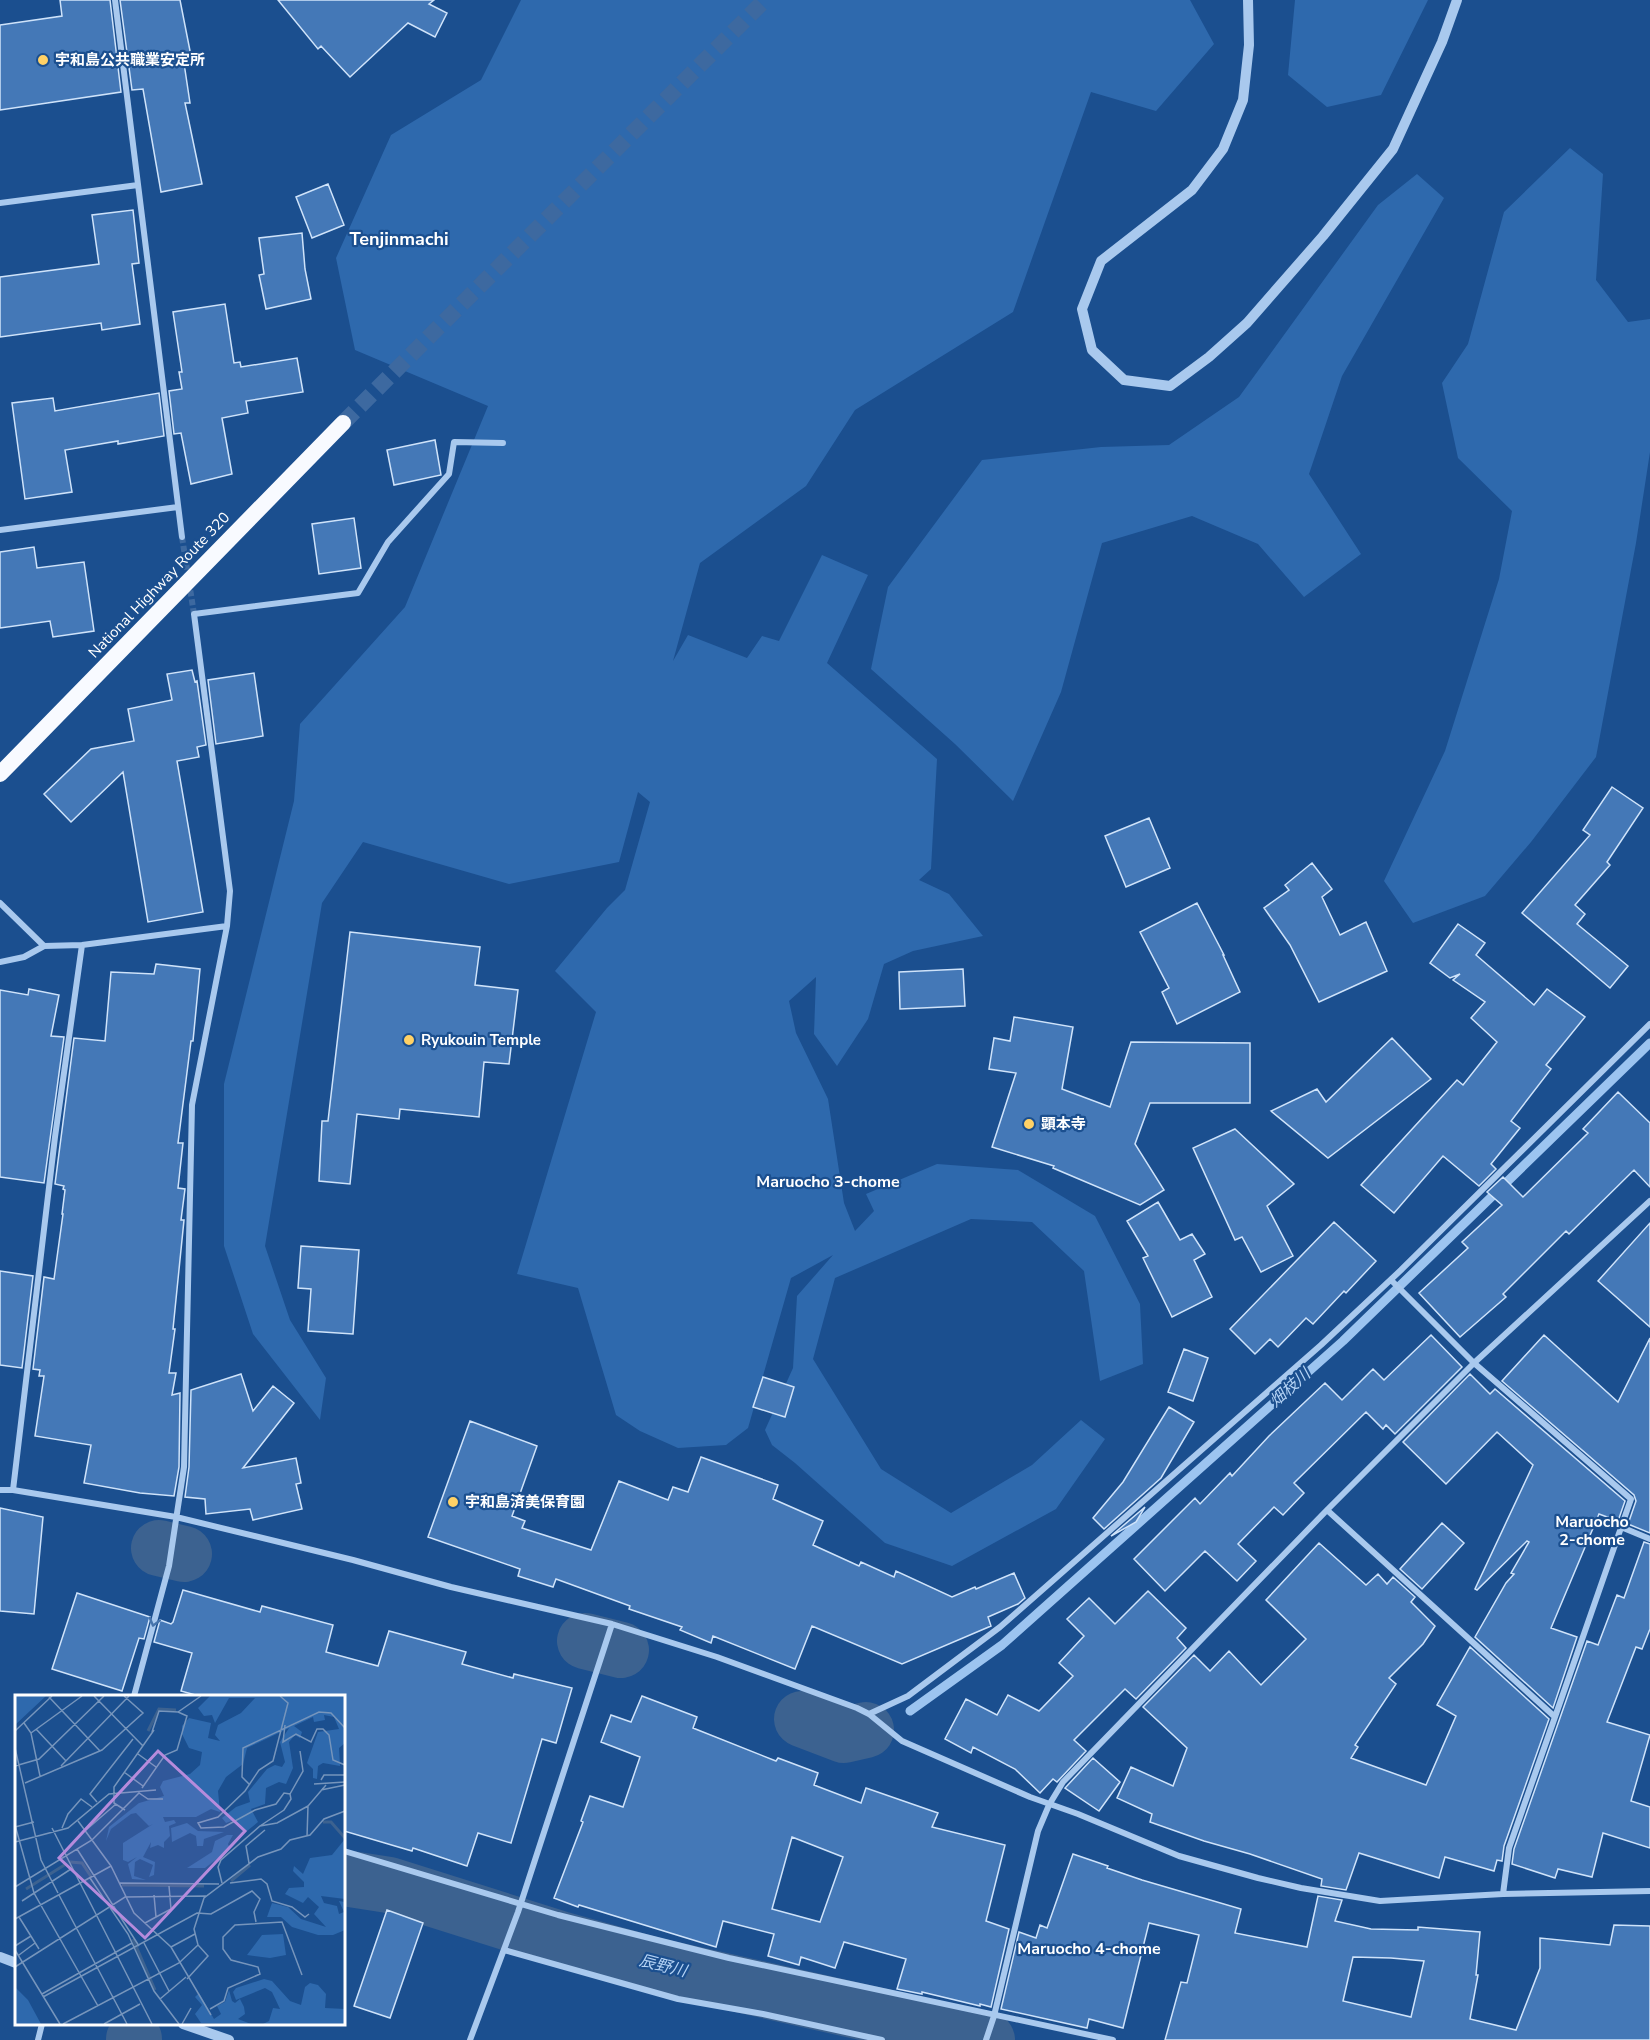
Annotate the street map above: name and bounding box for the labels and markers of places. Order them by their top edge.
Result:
place label: 宇和島公共職業安定所 [55,50,205,70]
marker: 宇和島公共職業安定所 [36,53,50,67]
place label: Ryukouin Temple [421,1030,541,1050]
marker: Ryukouin Temple [402,1033,416,1047]
place label: 顕本寺 [1041,1114,1086,1134]
marker: 顕本寺 [1022,1117,1036,1131]
place label: 宇和島済美保育園 [465,1492,585,1512]
marker: 宇和島済美保育園 [446,1495,460,1509]

